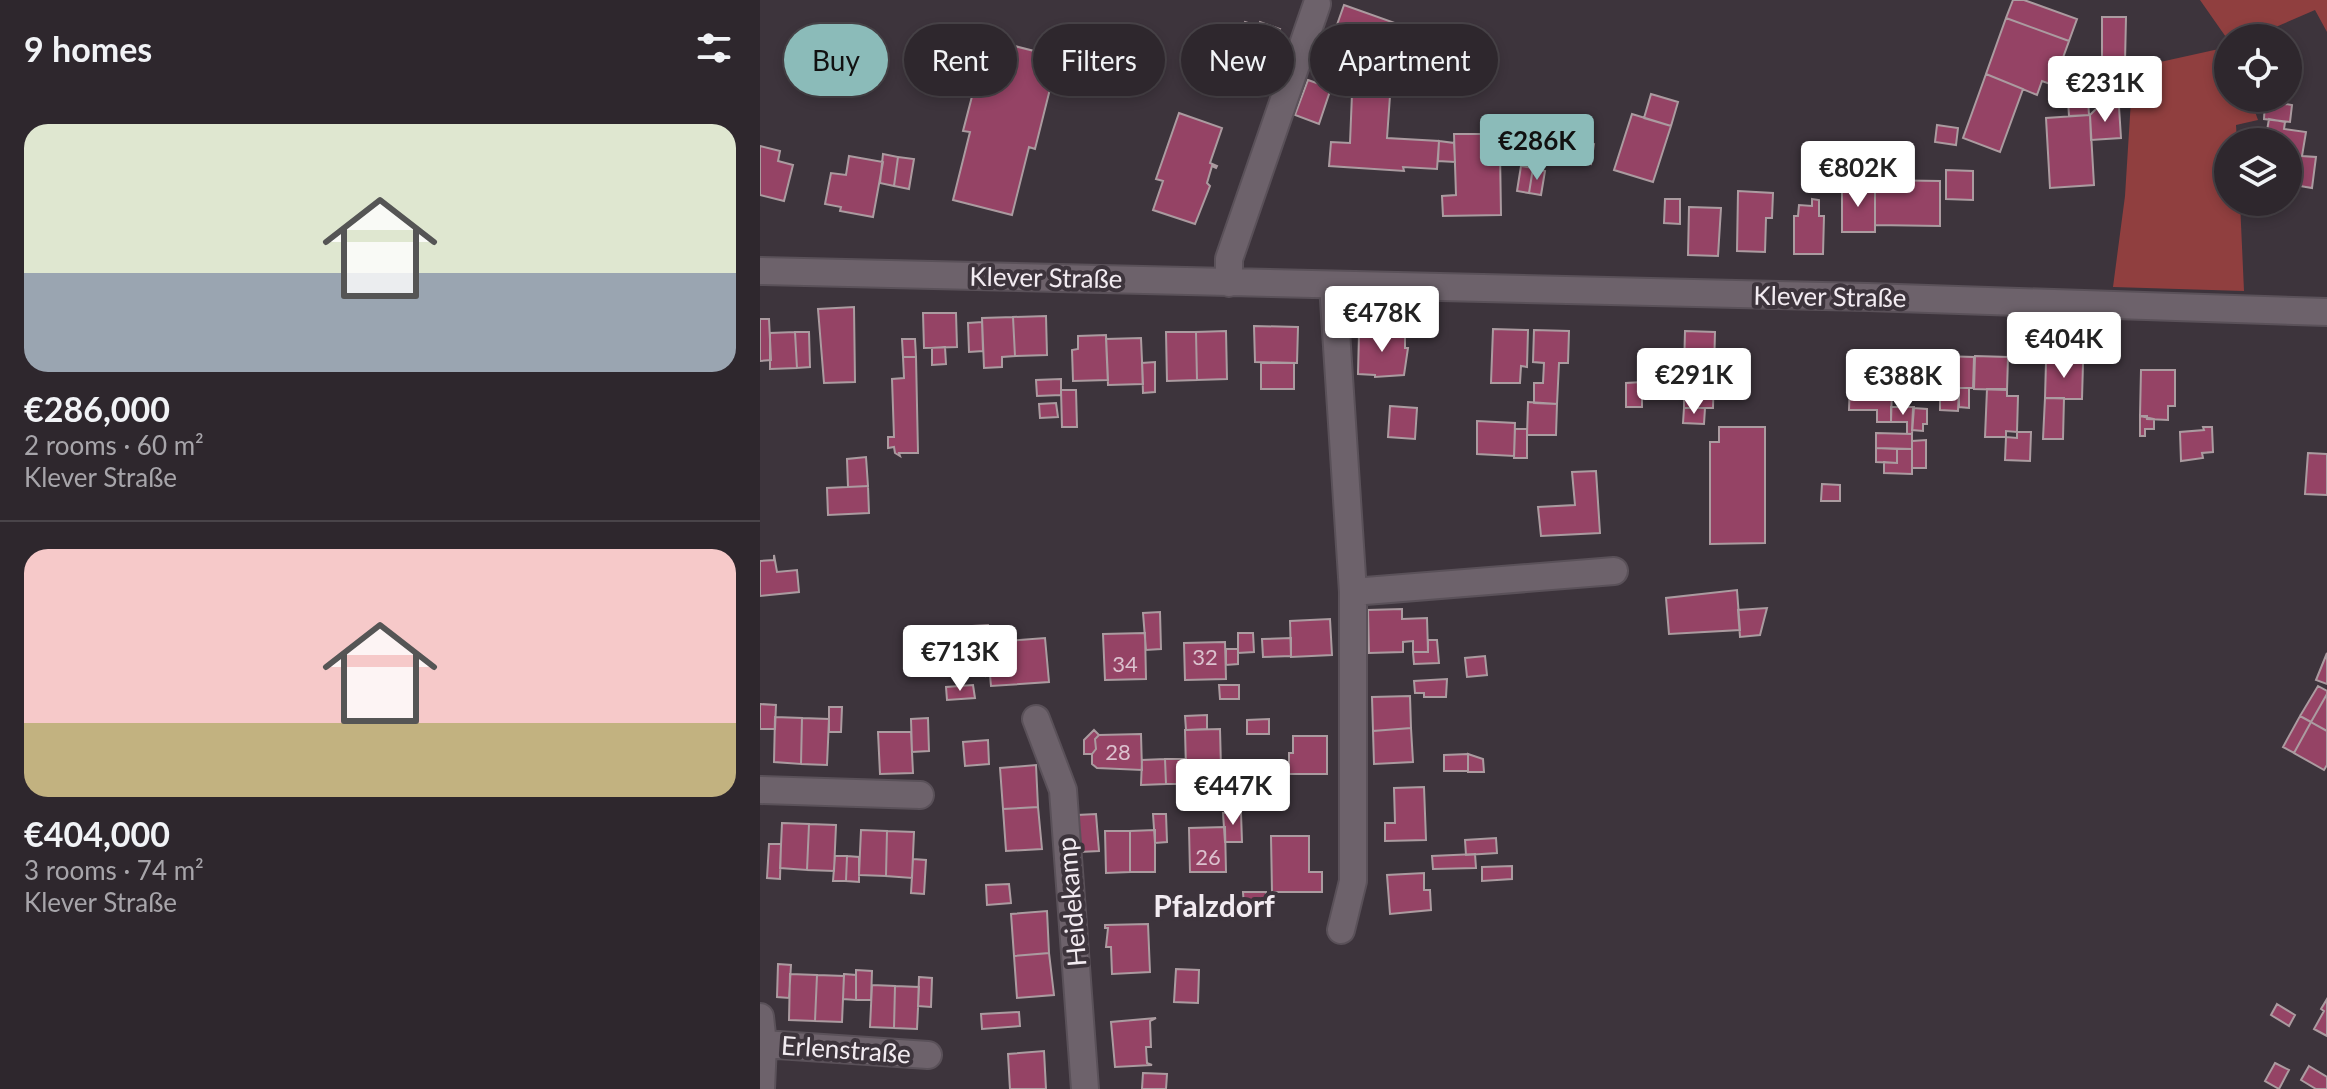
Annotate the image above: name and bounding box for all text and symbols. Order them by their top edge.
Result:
chip: Buy [784,24,888,96]
chip: Rent [904,24,1017,96]
chip: Filters [1033,24,1165,96]
chip: New [1181,24,1294,96]
chip: Apartment [1310,24,1498,96]
map controls [2214,24,2302,216]
button: locate [2214,24,2302,112]
icon: filters [692,26,736,70]
text: 9 homes [24,28,152,69]
pin: €231K [2049,56,2161,124]
text: €231K [2066,66,2144,98]
pin: €286K [1481,114,1593,182]
text: €286K [1498,124,1576,156]
button: layers [2214,128,2302,216]
pin: €802K [1802,141,1914,209]
text: €802K [1819,151,1897,183]
icon: home [308,176,452,320]
street label: Klever Straße [969,260,1123,294]
street label: Klever Straße [1753,279,1907,313]
pin: €478K [1326,286,1438,354]
text: €478K [1343,296,1421,328]
pin: €404K [2008,312,2120,380]
text: €404K [2025,322,2103,354]
pin: €291K [1638,348,1750,416]
pin: €388K [1847,349,1959,417]
text: €291K [1655,358,1733,390]
text: €388K [1864,359,1942,391]
text: €286,000 [24,388,170,429]
text: 2 rooms · 60 m² [24,429,204,461]
text: Klever Straße [24,461,177,493]
icon: home [308,601,452,745]
pin: €713K [904,625,1016,693]
text: €713K [921,635,999,667]
house number: 32 [1192,643,1218,670]
house number: 34 [1112,650,1138,677]
house number: 28 [1105,738,1131,765]
pin: €447K [1177,759,1289,827]
text: €447K [1194,769,1272,801]
text: €404,000 [24,813,170,854]
street label: Heidekamp [1049,836,1093,968]
house number: 26 [1195,843,1221,870]
text: 3 rooms · 74 m² [24,854,204,886]
text: Klever Straße [24,886,177,918]
district label: Pfalzdorf [1153,887,1275,923]
street label: Erlenstraße [780,1029,912,1069]

